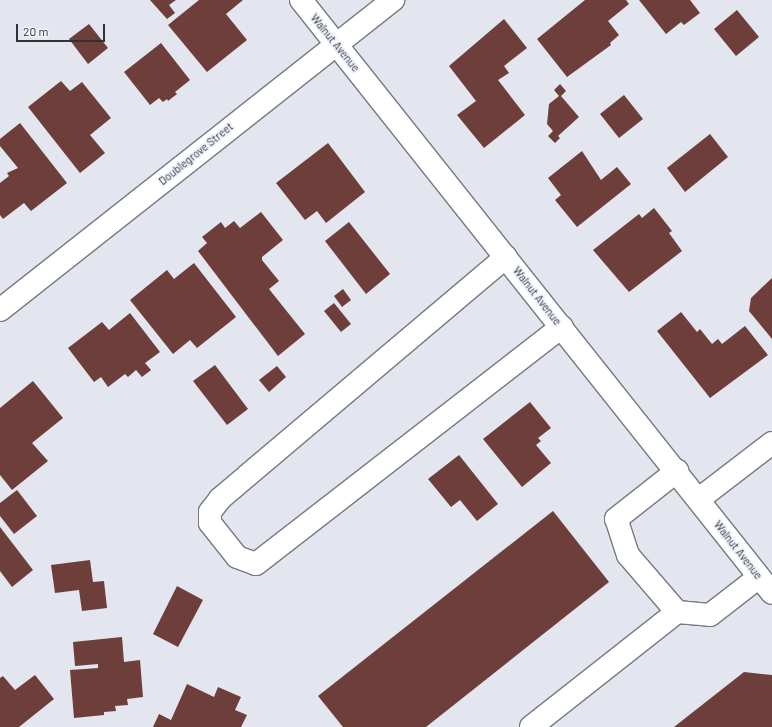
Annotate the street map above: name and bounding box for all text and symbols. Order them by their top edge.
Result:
street label: Walnut Avenue [308,12,362,74]
scale bar [18,16,107,42]
text: 20 m [23,24,49,38]
street label: Doublegrove Street [156,120,236,188]
street label: Walnut Avenue [510,264,564,328]
street label: Walnut Avenue [711,518,765,582]

